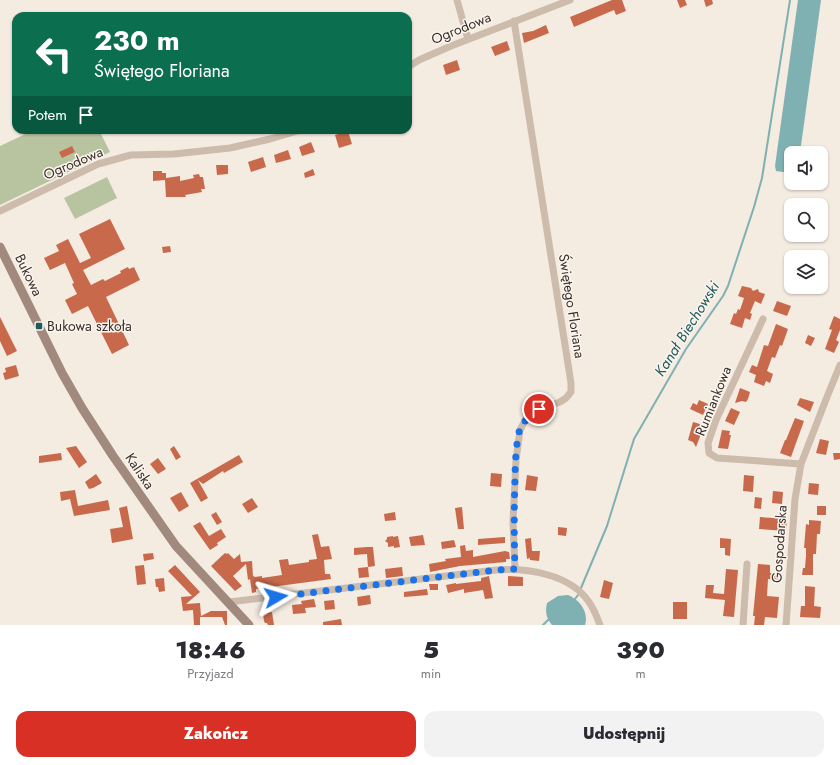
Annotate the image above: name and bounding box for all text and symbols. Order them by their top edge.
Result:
street label: Ogrodowa [428,7,494,49]
text: 230 m [94,20,180,61]
icon: left [28,28,80,80]
text: Świętego Floriana [94,58,230,84]
text: Potem [28,104,67,126]
icon: arrive [75,104,97,126]
street label: Ogrodowa [40,141,106,185]
map controls [784,146,828,294]
button: sound [784,146,828,190]
button: search [784,198,828,242]
street label: Bukowa [10,250,48,300]
button: layers [784,250,828,294]
street label: Świętego Floriana [554,252,590,360]
water label: Kanał Biechowski [649,277,725,381]
place label: Bukowa szkoła [47,316,132,336]
marker: Bukowa szkoła [34,321,44,331]
street label: Rumiankowa [690,363,736,439]
pin [522,392,556,426]
icon: arrive [528,398,550,420]
street label: Kaliska [121,449,159,493]
street label: Gospodarska [766,504,792,584]
position arrow [255,576,297,618]
text: 18:46 [175,632,246,667]
text: 5 [423,632,439,667]
text: 390 [616,632,665,667]
text: Przyjazd [187,664,234,683]
text: min [421,664,441,683]
text: m [635,664,646,683]
button: Zakończ [16,711,416,757]
button: Udostępnij [424,711,824,757]

